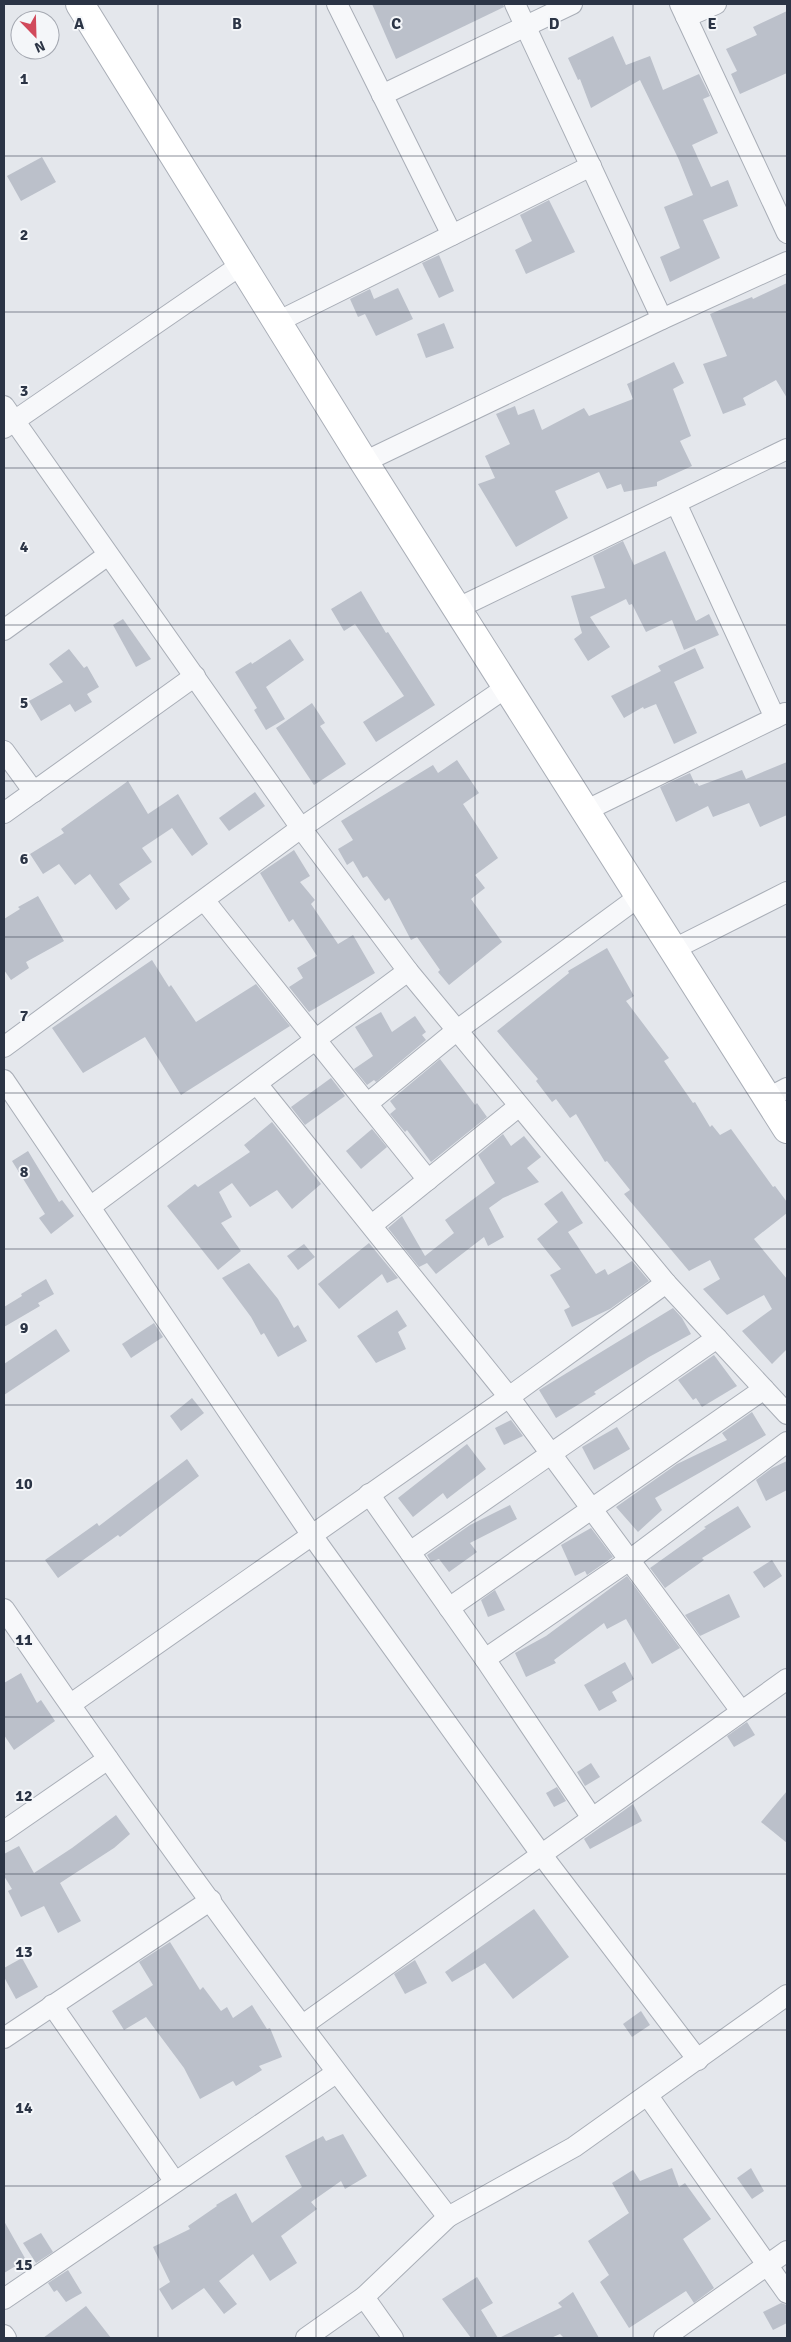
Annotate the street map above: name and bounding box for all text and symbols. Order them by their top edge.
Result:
north arrow [10,10,60,60]
text: A [74,14,85,34]
text: B [232,14,242,34]
text: C [391,14,401,34]
text: D [549,14,560,34]
text: E [707,14,717,34]
text: N [32,37,48,56]
text: 1 [20,69,29,89]
text: 2 [20,225,28,245]
text: 3 [20,381,28,401]
text: 4 [20,537,29,557]
text: 5 [20,693,28,713]
text: 6 [20,849,29,869]
text: 7 [20,1006,29,1026]
text: 8 [20,1162,29,1182]
text: 9 [20,1318,29,1338]
text: 10 [15,1474,33,1494]
text: 11 [15,1630,33,1650]
text: 12 [15,1786,33,1806]
text: 13 [15,1942,33,1962]
text: 14 [15,2098,33,2118]
text: 15 [15,2255,33,2275]

